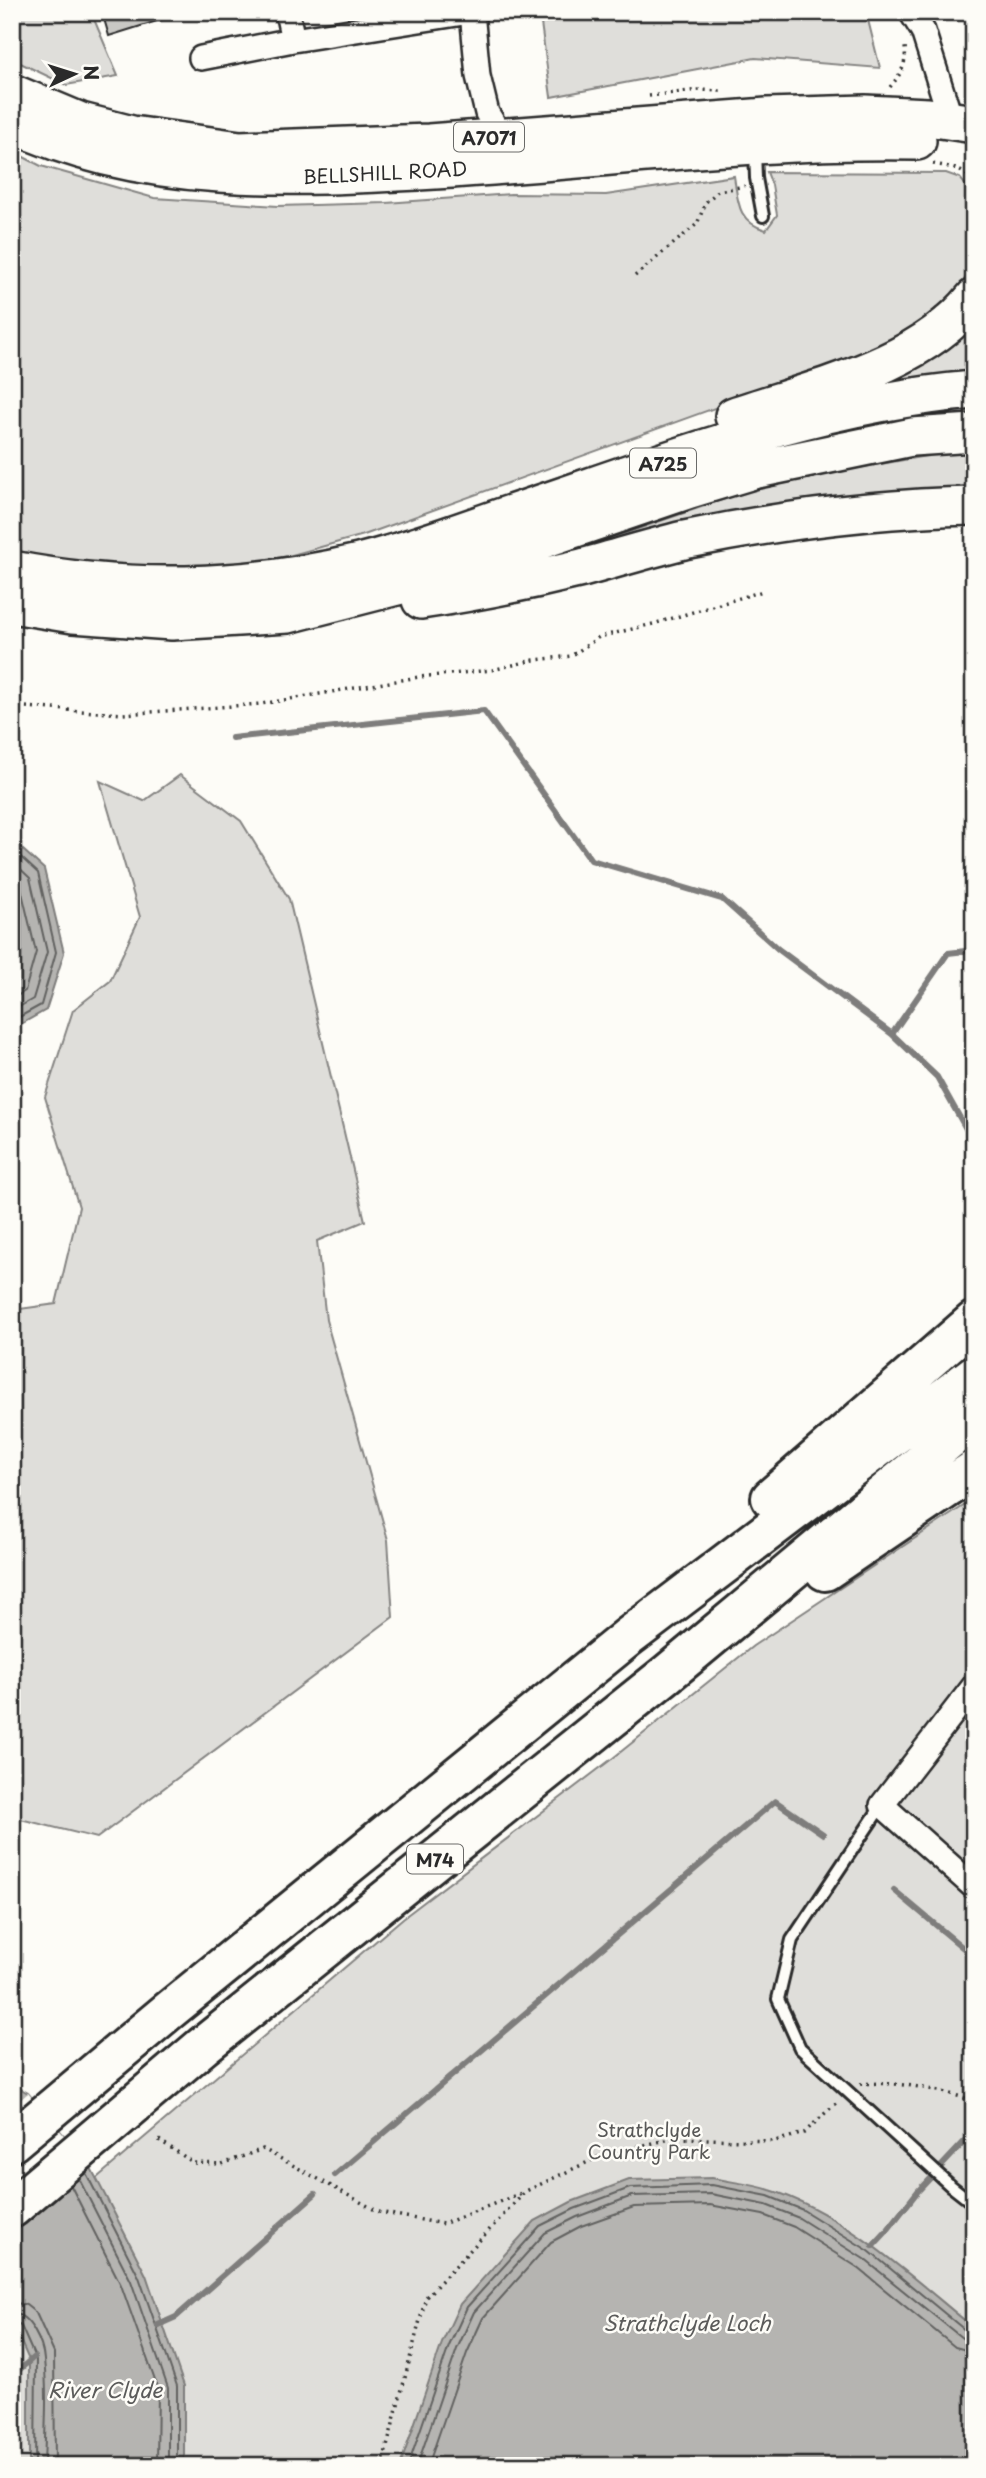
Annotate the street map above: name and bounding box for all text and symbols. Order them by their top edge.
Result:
north arrow [38,38,108,108]
text: N [77,64,106,81]
road number: A7071 [454,122,524,152]
street label: BELLSHILL ROAD [302,154,468,190]
road number: A725 [630,448,696,477]
road number: M74 [407,1844,463,1873]
park label: Strathclyde Country Park [588,2115,711,2165]
water label: Strathclyde Loch [603,2306,772,2338]
water label: River Clyde [48,2373,164,2405]

